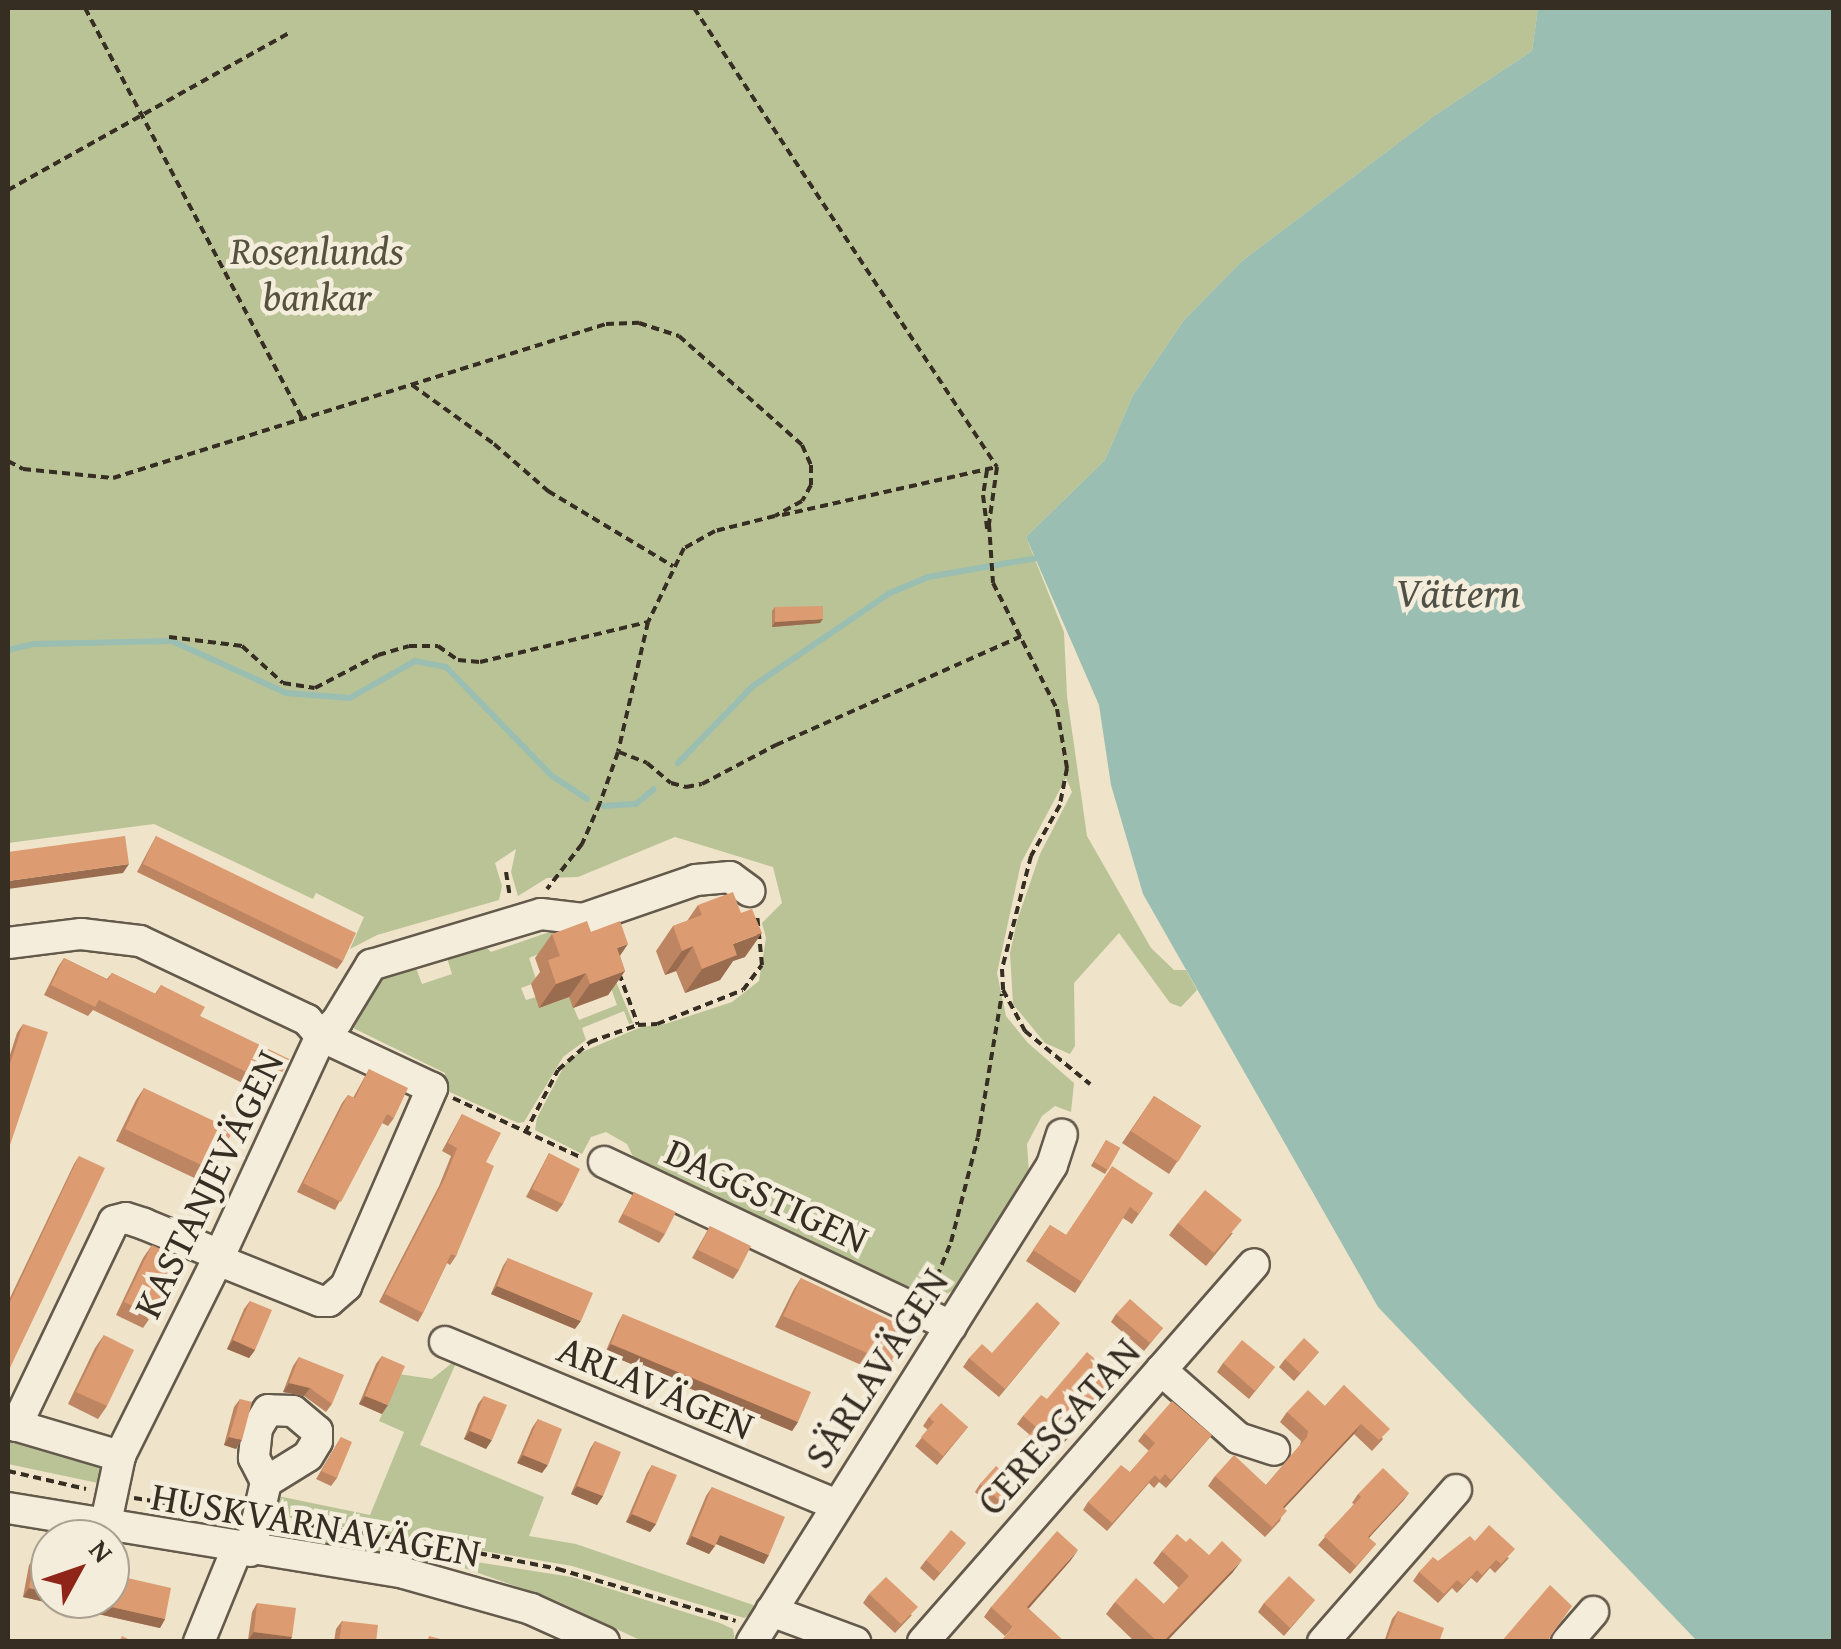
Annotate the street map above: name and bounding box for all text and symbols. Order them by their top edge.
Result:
park label: Rosenlunds bankar [230,226,404,320]
water label: Vättern [1396,567,1520,617]
street label: KASTANJEVÄGEN [123,1043,293,1325]
street label: DAGGSTIGEN [658,1127,876,1263]
street label: SÄRLAVÄGEN [794,1259,958,1477]
street label: ARLAVÄGEN [551,1324,761,1450]
street label: CERESGATAN [966,1328,1150,1524]
street label: HUSKVARNAVÄGEN [148,1471,484,1577]
north arrow [30,1519,130,1619]
text: N [80,1530,124,1571]

